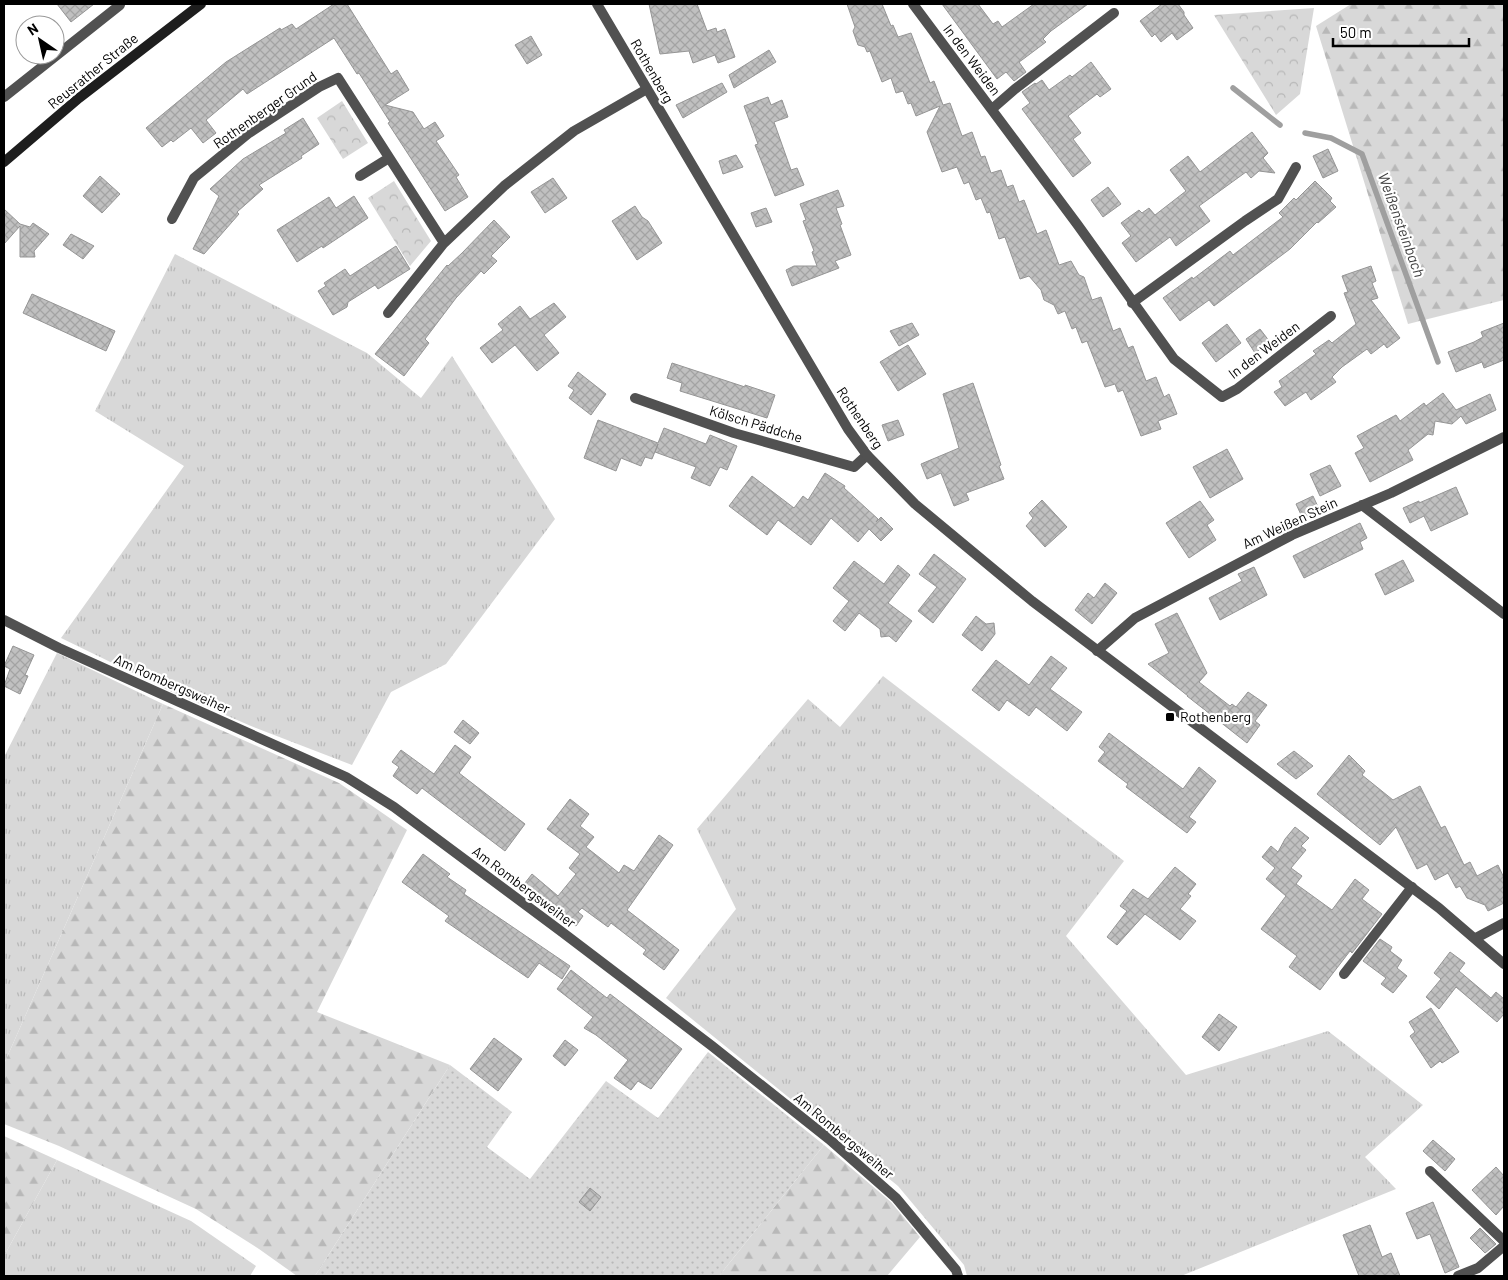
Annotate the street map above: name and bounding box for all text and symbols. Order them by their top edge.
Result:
north arrow [15,15,65,65]
scale bar [1333,15,1469,47]
text: N [24,19,41,38]
street label: In den Weiden [940,21,1005,99]
text: 50 m [1340,23,1372,41]
street label: Reusrather Straße [44,29,141,112]
street label: Rothenberg [627,36,678,106]
street label: Rothenberger Grund [210,67,320,152]
water label: Weißensteinbach [1375,170,1429,279]
street label: In den Weiden [1225,317,1303,382]
street label: Rothenberg [834,384,887,452]
street label: Kölsch Päddche [708,401,805,446]
street label: Am Weißen Stein [1240,493,1340,552]
street label: Am Rombergsweiher [112,650,233,717]
place label: Rothenberg [1180,708,1251,725]
marker: Rothenberg [1164,711,1176,723]
street label: Am Rombergsweiher [469,842,579,931]
street label: Am Rombergsweiher [791,1089,898,1182]

